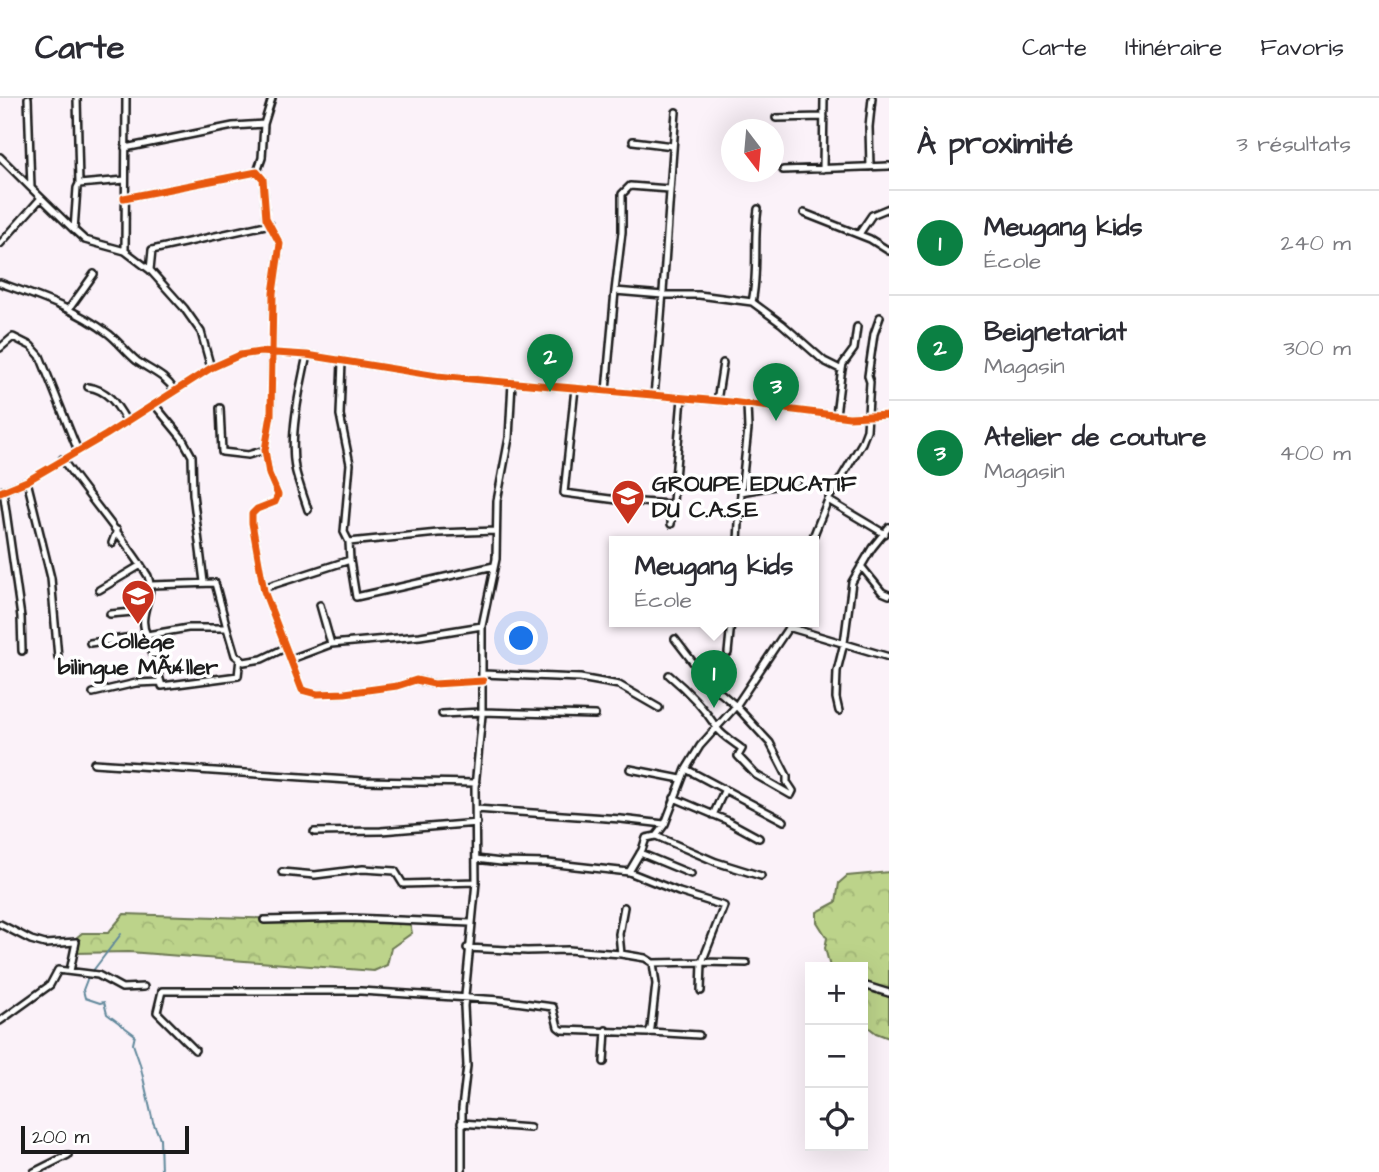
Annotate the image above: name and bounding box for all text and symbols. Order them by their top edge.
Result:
text: Carte [35,25,125,71]
text: Carte [1022,31,1087,65]
text: Itinéraire [1125,31,1222,65]
text: Favoris [1260,31,1344,65]
north arrow [721,119,784,182]
text: À proximité [917,123,1073,165]
text: 3 résultats [1236,128,1351,160]
text: Meugang kids [984,209,1143,245]
text: 1 [939,227,941,259]
text: 240 m [1281,227,1351,259]
text: École [984,245,1041,277]
text: Beignetariat [984,314,1127,350]
text: 2 [933,332,947,364]
text: 300 m [1283,332,1351,364]
pin: 2 [527,334,573,392]
text: Magasin [984,350,1065,382]
pin: 3 [753,363,799,421]
text: Atelier de couture [984,419,1206,455]
text: 3 [934,437,946,469]
text: 400 m [1279,437,1351,469]
text: Magasin [984,455,1065,487]
place label: GROUPE EDUCATIF DU C.A.S.E [652,468,857,526]
school or university icon: GROUPE EDUCATIF DU C.A.S.E [609,477,647,526]
popup [609,536,819,627]
text: Meugang kids [635,548,793,584]
school or university icon: Collège bilingue MÃ¼ller [119,577,157,626]
text: École [635,584,692,616]
your location [504,621,538,655]
place label: Collège bilingue MÃ¼ller [58,625,219,684]
pin: 1 [691,650,737,708]
map controls [805,962,868,1151]
button: + [805,962,868,1025]
button: − [805,1025,868,1088]
button: locate [805,1088,868,1151]
scale bar [21,1123,189,1155]
text: 200 m [32,1124,89,1151]

